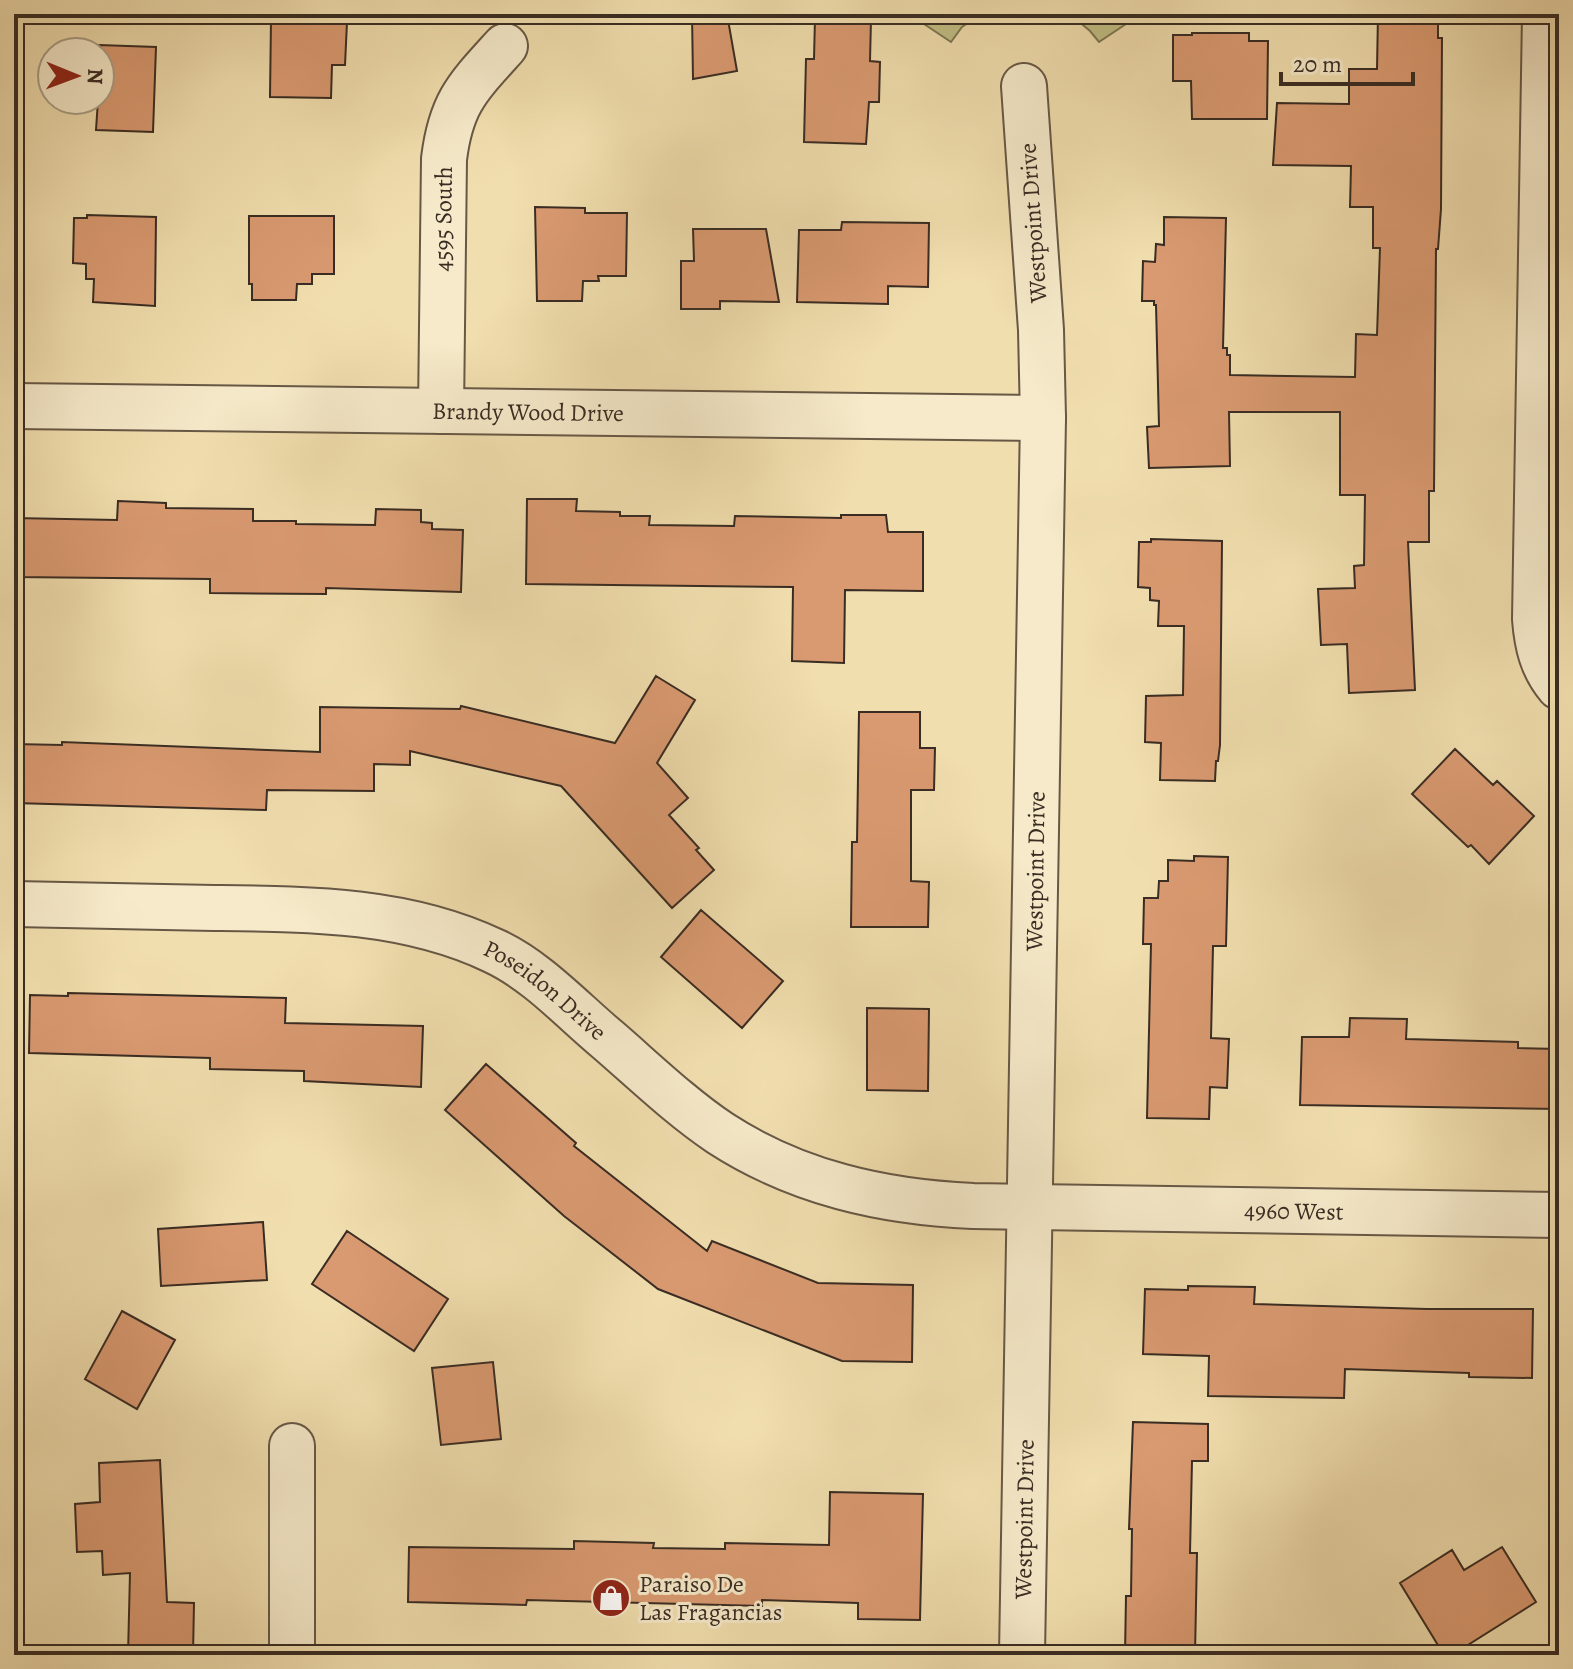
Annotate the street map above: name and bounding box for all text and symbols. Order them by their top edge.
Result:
north arrow [36,36,116,116]
scale bar [1281,36,1413,86]
text: 20 m [1293,48,1342,80]
text: N [80,68,110,85]
street label: Westpoint Drive [1011,142,1055,305]
street label: 4595 South [427,166,460,272]
street label: Brandy Wood Drive [432,395,624,429]
street label: Westpoint Drive [1018,791,1053,952]
street label: Poseidon Drive [478,932,613,1048]
street label: 4960 West [1244,1194,1344,1228]
street label: Westpoint Drive [1007,1439,1042,1600]
place label: Paraiso De Las Fragancias [639,1568,783,1628]
shop icon: Paraiso De Las Fragancias [590,1577,632,1619]

